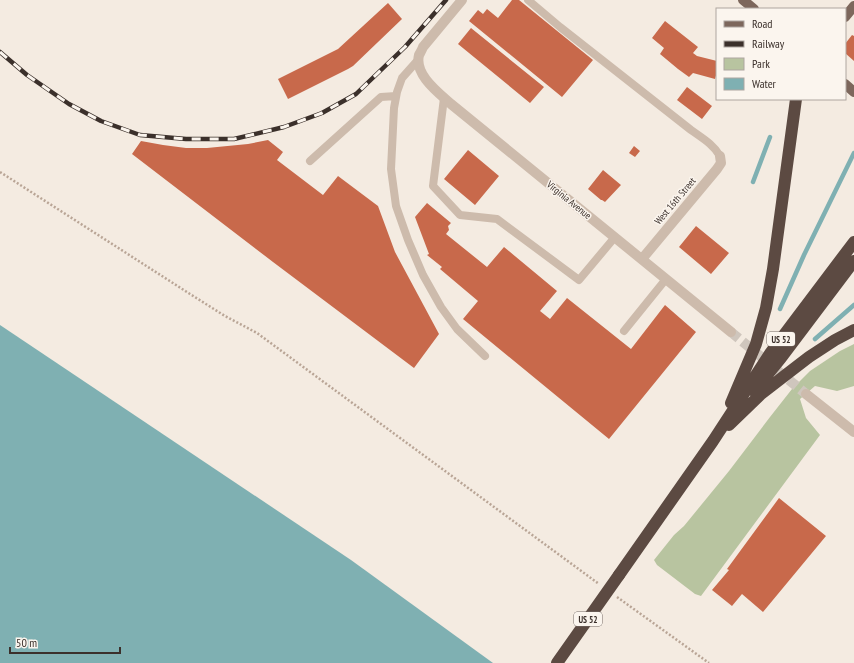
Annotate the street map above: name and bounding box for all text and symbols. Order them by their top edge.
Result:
legend [716,8,846,100]
text: Road [752,16,772,31]
text: Railway [752,36,785,51]
text: Park [752,56,770,71]
text: Water [752,76,777,91]
street label: West 16th Street [651,175,699,227]
street label: Virginia Avenue [543,177,594,222]
road number: US 52 [767,332,795,346]
road number: US 52 [574,612,602,626]
scale bar [10,629,120,655]
text: 50 m [16,635,37,650]

